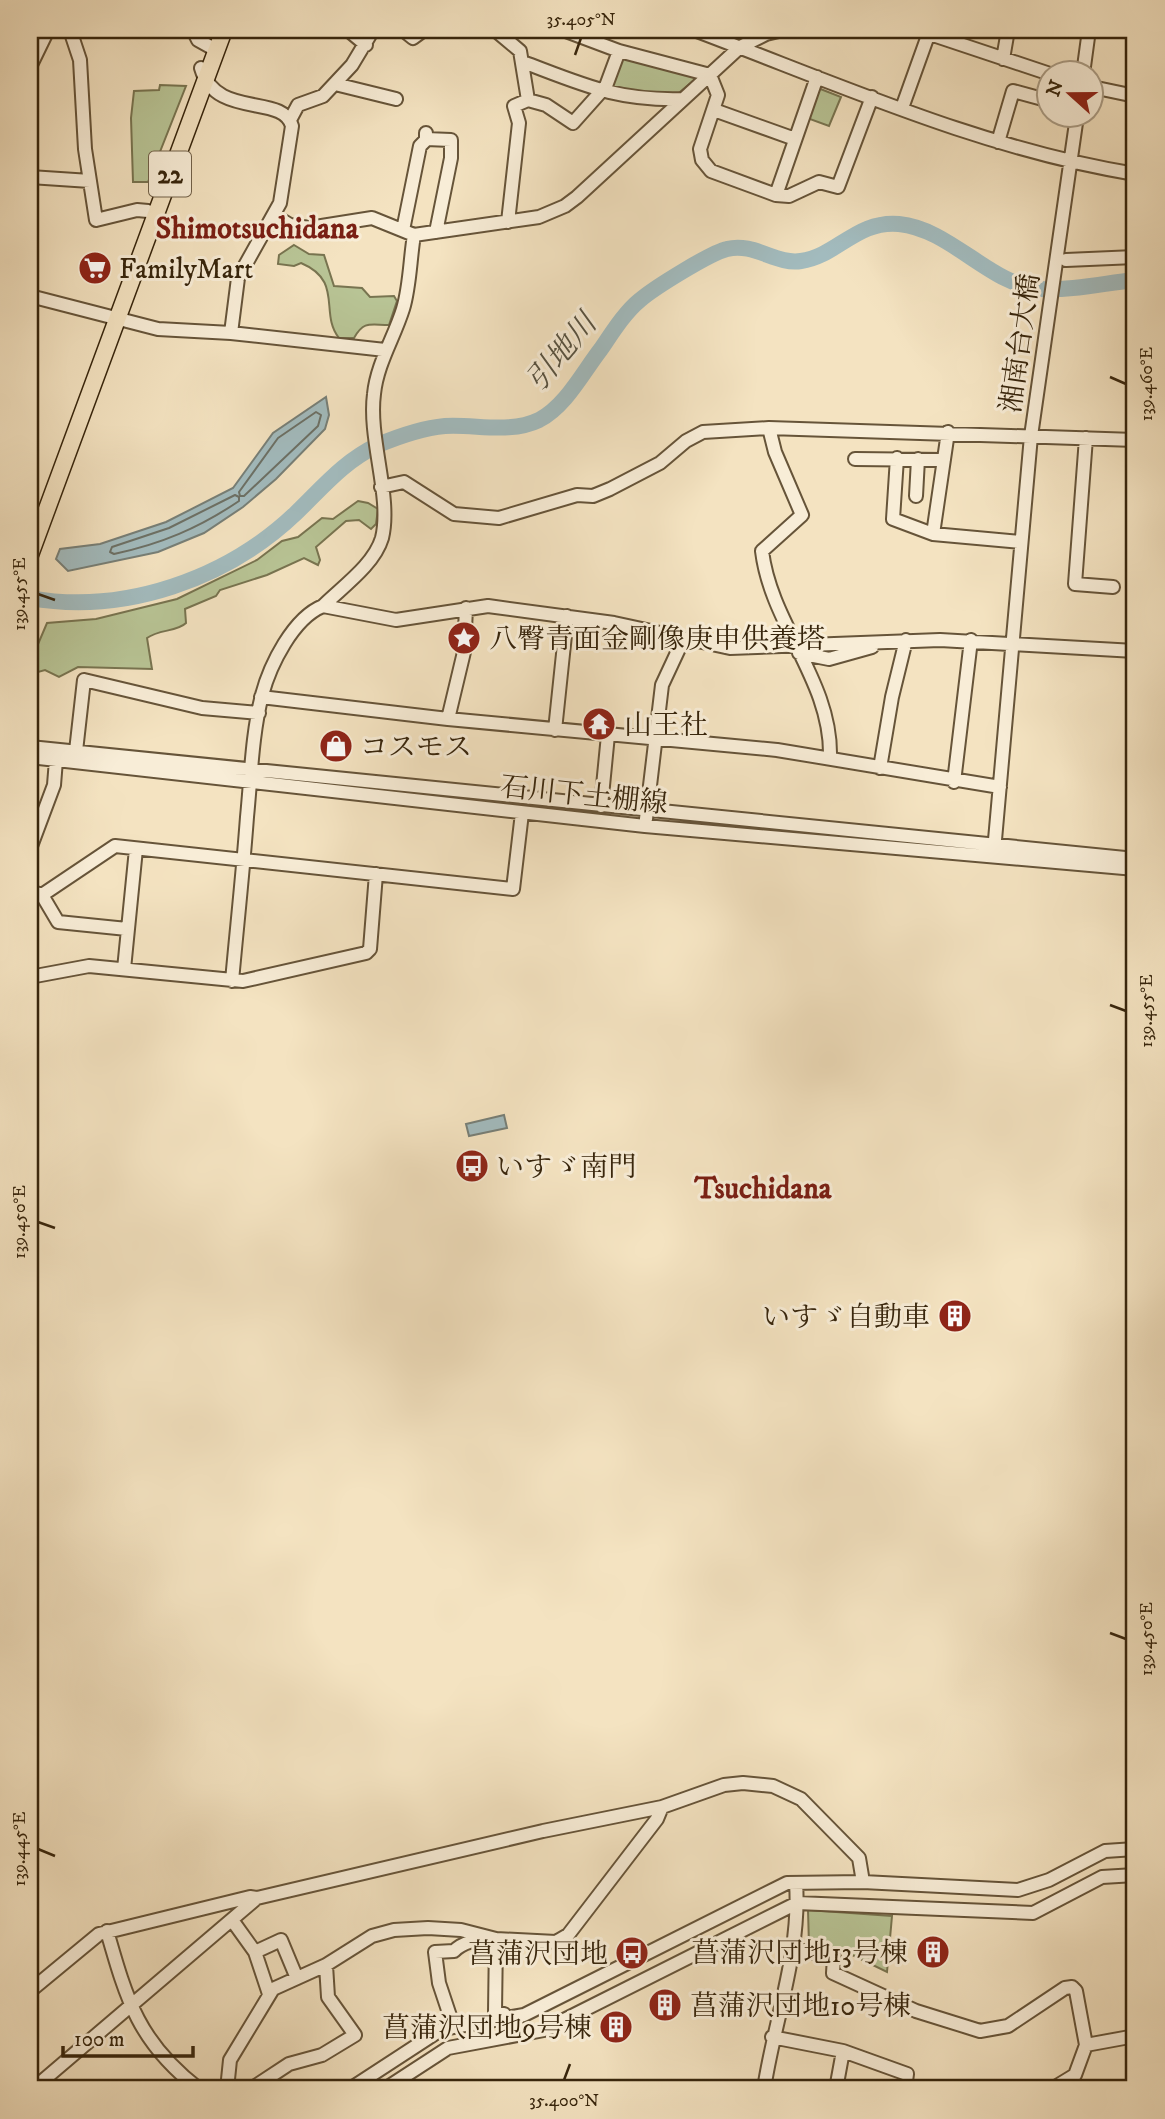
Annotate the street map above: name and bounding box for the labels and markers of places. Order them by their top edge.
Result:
supermarket icon: FamilyMart [76,249,114,287]
place label: FamilyMart [119,252,253,287]
place icon: 八臀青面金剛像庚申供養塔 [445,619,483,657]
place label: 八臀青面金剛像庚申供養塔 [489,622,825,657]
temple icon: 山王社 [580,705,618,743]
place label: 山王社 [624,708,708,743]
shop icon: コスモス [317,727,355,765]
place label: コスモス [360,730,472,765]
bus stop icon: いすゞ南門 [453,1147,491,1185]
place label: いすゞ南門 [496,1150,636,1185]
building icon: いすゞ自動車 [936,1297,974,1335]
place label: いすゞ自動車 [762,1300,930,1335]
building icon: 菖蒲沢団地13号棟 [914,1933,952,1971]
bus stop icon: 菖蒲沢団地 [613,1934,651,1972]
place label: 菖蒲沢団地13号棟 [691,1936,908,1971]
place label: 菖蒲沢団地 [468,1937,608,1972]
building icon: 菖蒲沢団地10号棟 [646,1986,684,2024]
place label: 菖蒲沢団地10号棟 [690,1989,911,2024]
building icon: 菖蒲沢団地9号棟 [597,2008,635,2046]
place label: 菖蒲沢団地9号棟 [382,2011,592,2046]

